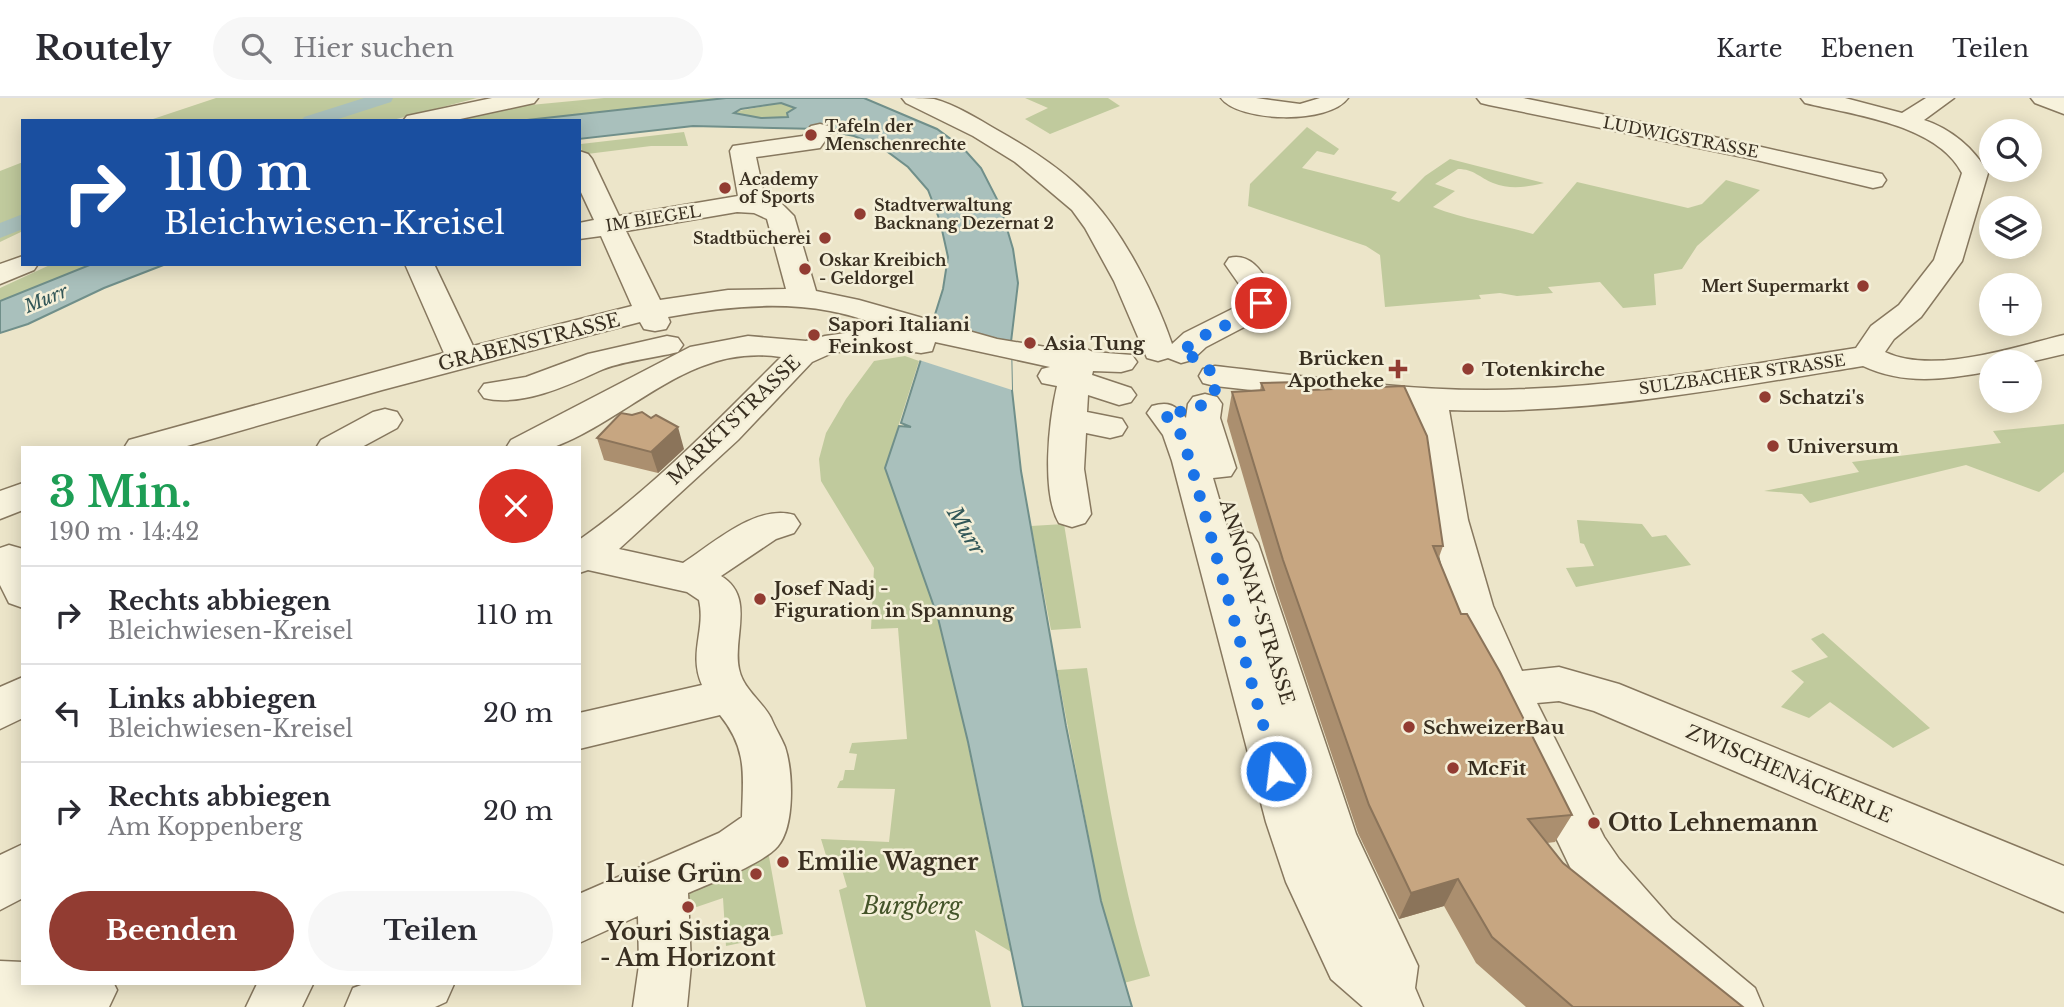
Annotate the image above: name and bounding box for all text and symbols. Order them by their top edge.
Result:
search box [213,17,703,80]
text: Routely [35,28,171,69]
icon: search [237,29,275,67]
text: Hier suchen [293,32,454,64]
text: Karte [1716,34,1783,63]
text: Ebenen [1821,34,1914,63]
text: Teilen [1952,34,2029,63]
street label: LUDWIGSTRASSE [1601,112,1761,162]
place label: Tafeln der Menschenrechte [825,116,966,154]
map controls [1979,119,2042,413]
button: search [1979,119,2042,182]
marker: Tafeln der Menschenrechte [803,127,819,143]
text: 110 m [164,142,311,203]
icon: right [49,147,140,238]
place label: Academy of Sports [738,169,819,207]
marker: Academy of Sports [717,180,733,196]
place label: Stadtverwaltung Backnang Dezernat 2 [874,195,1054,233]
button: layers [1979,196,2042,259]
street label: IM BIEGEL [604,201,702,235]
text: Bleichwiesen-Kreisel [164,203,505,243]
marker: Stadtverwaltung Backnang Dezernat 2 [852,206,868,222]
place label: Stadtbücherei [693,228,811,248]
marker: Stadtbücherei [817,230,833,246]
place label: Oskar Kreibich - Geldorgel [819,250,947,288]
marker: Oskar Kreibich - Geldorgel [797,261,813,277]
pin [1231,273,1291,333]
button: + [1979,273,2042,336]
place label: Mert Supermarkt [1701,276,1850,296]
marker: Mert Supermarkt [1855,278,1871,294]
water label: Murr [20,280,72,318]
icon: arrive [1242,284,1280,322]
street label: GRABENSTRASSE [436,308,622,376]
place label: Sapori Italiani Feinkost [828,313,970,358]
marker: Sapori Italiani Feinkost [806,327,822,343]
place label: Asia Tung [1043,332,1146,355]
marker: Asia Tung [1022,335,1038,351]
place label: Brücken Apotheke [1287,347,1384,392]
street label: SULZBACHER STRASSE [1637,350,1847,398]
button: − [1979,350,2042,413]
street label: MARKTSTRASSE [663,351,805,489]
place label: Totenkirche [1482,358,1605,381]
marker: Brücken Apotheke [1390,361,1406,377]
marker: Totenkirche [1460,361,1476,377]
place label: Schatzi's [1779,386,1864,409]
marker: Schatzi's [1757,389,1773,405]
place label: Universum [1787,435,1899,458]
marker: Universum [1765,438,1781,454]
text: 3 Min. [49,466,192,518]
button: close [479,469,553,543]
street label: ANNONAY-STRASSE [1215,496,1299,707]
water label: Murr [941,501,991,561]
text: 190 m · 14:42 [49,518,199,546]
place label: Josef Nadj - Figuration in Spannung [770,577,1015,622]
text: Rechts abbiegen [108,585,331,617]
marker: Josef Nadj - Figuration in Spannung [752,591,768,607]
icon: right [49,596,87,634]
text: 110 m [476,599,553,631]
text: Bleichwiesen-Kreisel [108,617,353,645]
text: Links abbiegen [108,683,317,715]
icon: left [49,694,87,732]
text: 20 m [483,697,553,729]
text: Bleichwiesen-Kreisel [108,715,353,743]
place label: SchweizerBau [1423,716,1565,739]
marker: SchweizerBau [1401,719,1417,735]
street label: ZWISCHENÄCKERLE [1683,720,1895,828]
position arrow [1239,734,1313,808]
place label: McFit [1467,757,1527,780]
marker: McFit [1445,760,1461,776]
text: Rechts abbiegen [108,781,331,813]
icon: right [49,792,87,830]
text: 20 m [483,795,553,827]
place label: Otto Lehnemann [1608,809,1818,837]
text: Am Koppenberg [108,813,303,841]
marker: Otto Lehnemann [1586,815,1602,831]
place label: Emilie Wagner [797,848,979,876]
marker: Emilie Wagner [775,854,791,870]
place label: Luise Grün [605,860,742,888]
marker: Luise Grün [748,866,764,882]
button: Beenden [49,891,294,971]
button: Teilen [308,891,553,971]
park label: Burgberg [861,892,963,920]
marker: Youri Sistiaga - Am Horizont [680,899,696,915]
place label: Youri Sistiaga - Am Horizont [600,918,776,972]

